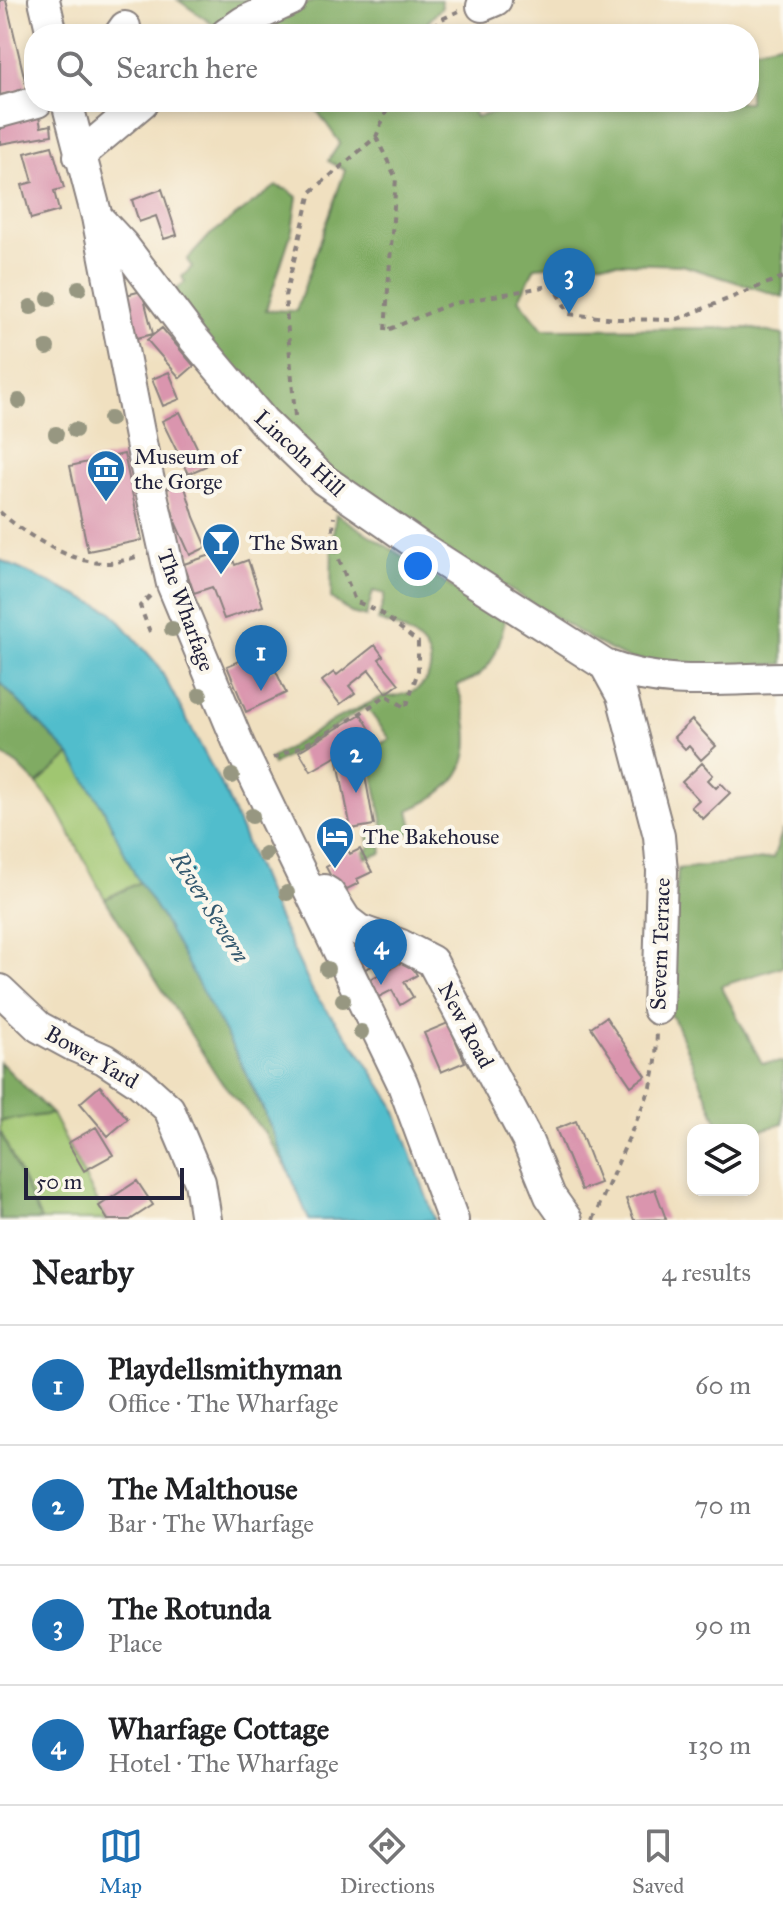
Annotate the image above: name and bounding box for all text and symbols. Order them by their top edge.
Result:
search box [24,24,759,112]
icon: search [52,46,96,90]
text: Search here [116,50,258,86]
pin: 3 [543,248,595,314]
street label: Lincoln Hill [249,404,351,502]
place label: Museum of the Gorge [134,443,242,495]
museum icon: Museum of the Gorge [85,448,127,503]
bar icon: The Swan [200,521,242,576]
place label: The Swan [249,529,338,556]
street label: The Wharfage [151,545,221,675]
your location [398,546,438,586]
pin: 1 [235,625,287,691]
pin: 2 [330,727,382,793]
hotel icon: The Bakehouse [314,815,356,870]
place label: The Bakehouse [363,823,499,850]
water label: River Severn [163,845,256,969]
street label: Severn Terrace [644,877,676,1011]
pin: 4 [355,919,407,985]
street label: New Road [432,977,500,1073]
street label: Bower Yard [41,1020,143,1094]
map controls [687,1124,759,1196]
button: layers [687,1124,759,1196]
scale bar [24,1164,184,1200]
text: 50 m [36,1168,82,1195]
text: Nearby [32,1252,134,1293]
text: 4 results [662,1256,751,1288]
text: Playdellsmithyman [108,1351,342,1387]
text: 1 [53,1369,63,1401]
text: 60 m [695,1369,751,1401]
text: Office · The Wharfage [108,1387,338,1419]
text: The Malthouse [108,1471,298,1507]
text: 2 [52,1489,64,1521]
text: 70 m [695,1489,751,1521]
text: Bar · The Wharfage [108,1507,314,1539]
text: The Rotunda [108,1591,271,1627]
text: 3 [53,1609,63,1641]
text: 90 m [694,1609,751,1641]
text: Place [108,1627,163,1659]
text: Wharfage Cottage [108,1711,329,1747]
text: 4 [51,1729,65,1761]
text: 130 m [688,1729,751,1761]
text: Hotel · The Wharfage [108,1747,339,1779]
tab: Map [99,1824,143,1899]
tab: Directions [340,1824,435,1899]
tab: Saved [632,1824,684,1899]

